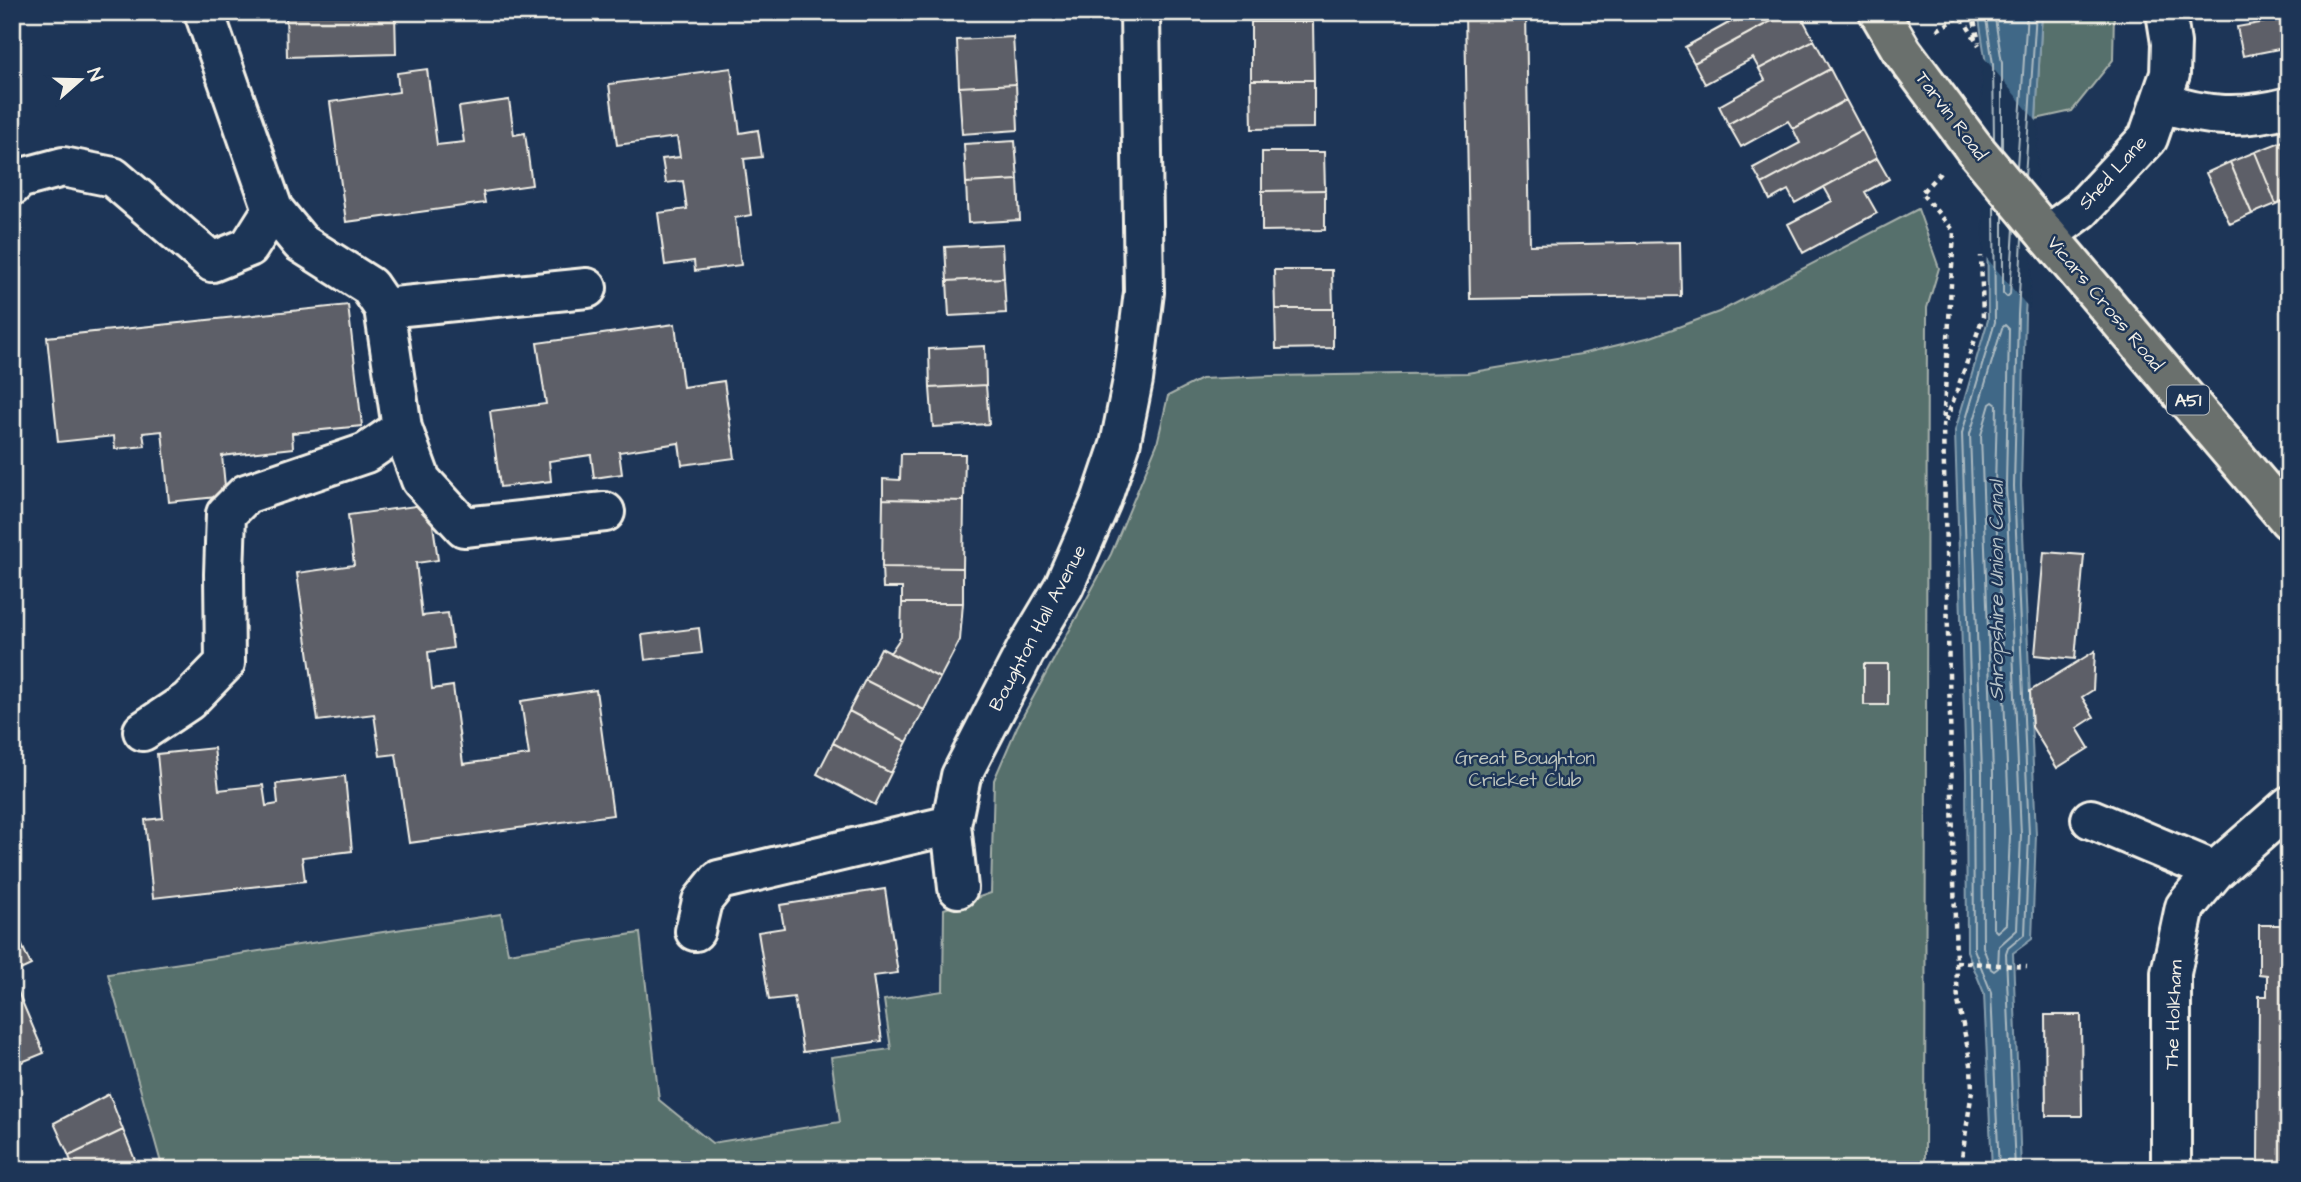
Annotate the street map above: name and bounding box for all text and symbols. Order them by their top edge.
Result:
north arrow [46,46,116,116]
text: N [80,64,109,85]
street label: Tarvin Road [1908,66,1994,166]
street label: Shed Lane [2072,130,2154,216]
street label: Vicars Cross Road [2040,231,2170,378]
road number: A51 [2167,386,2209,414]
water label: Shropshire Union Canal [1982,478,2011,701]
street label: Boughton Hall Avenue [983,540,1094,716]
park label: Great Boughton Cricket Club [1455,745,1595,794]
street label: The Holkham [2159,959,2189,1070]

